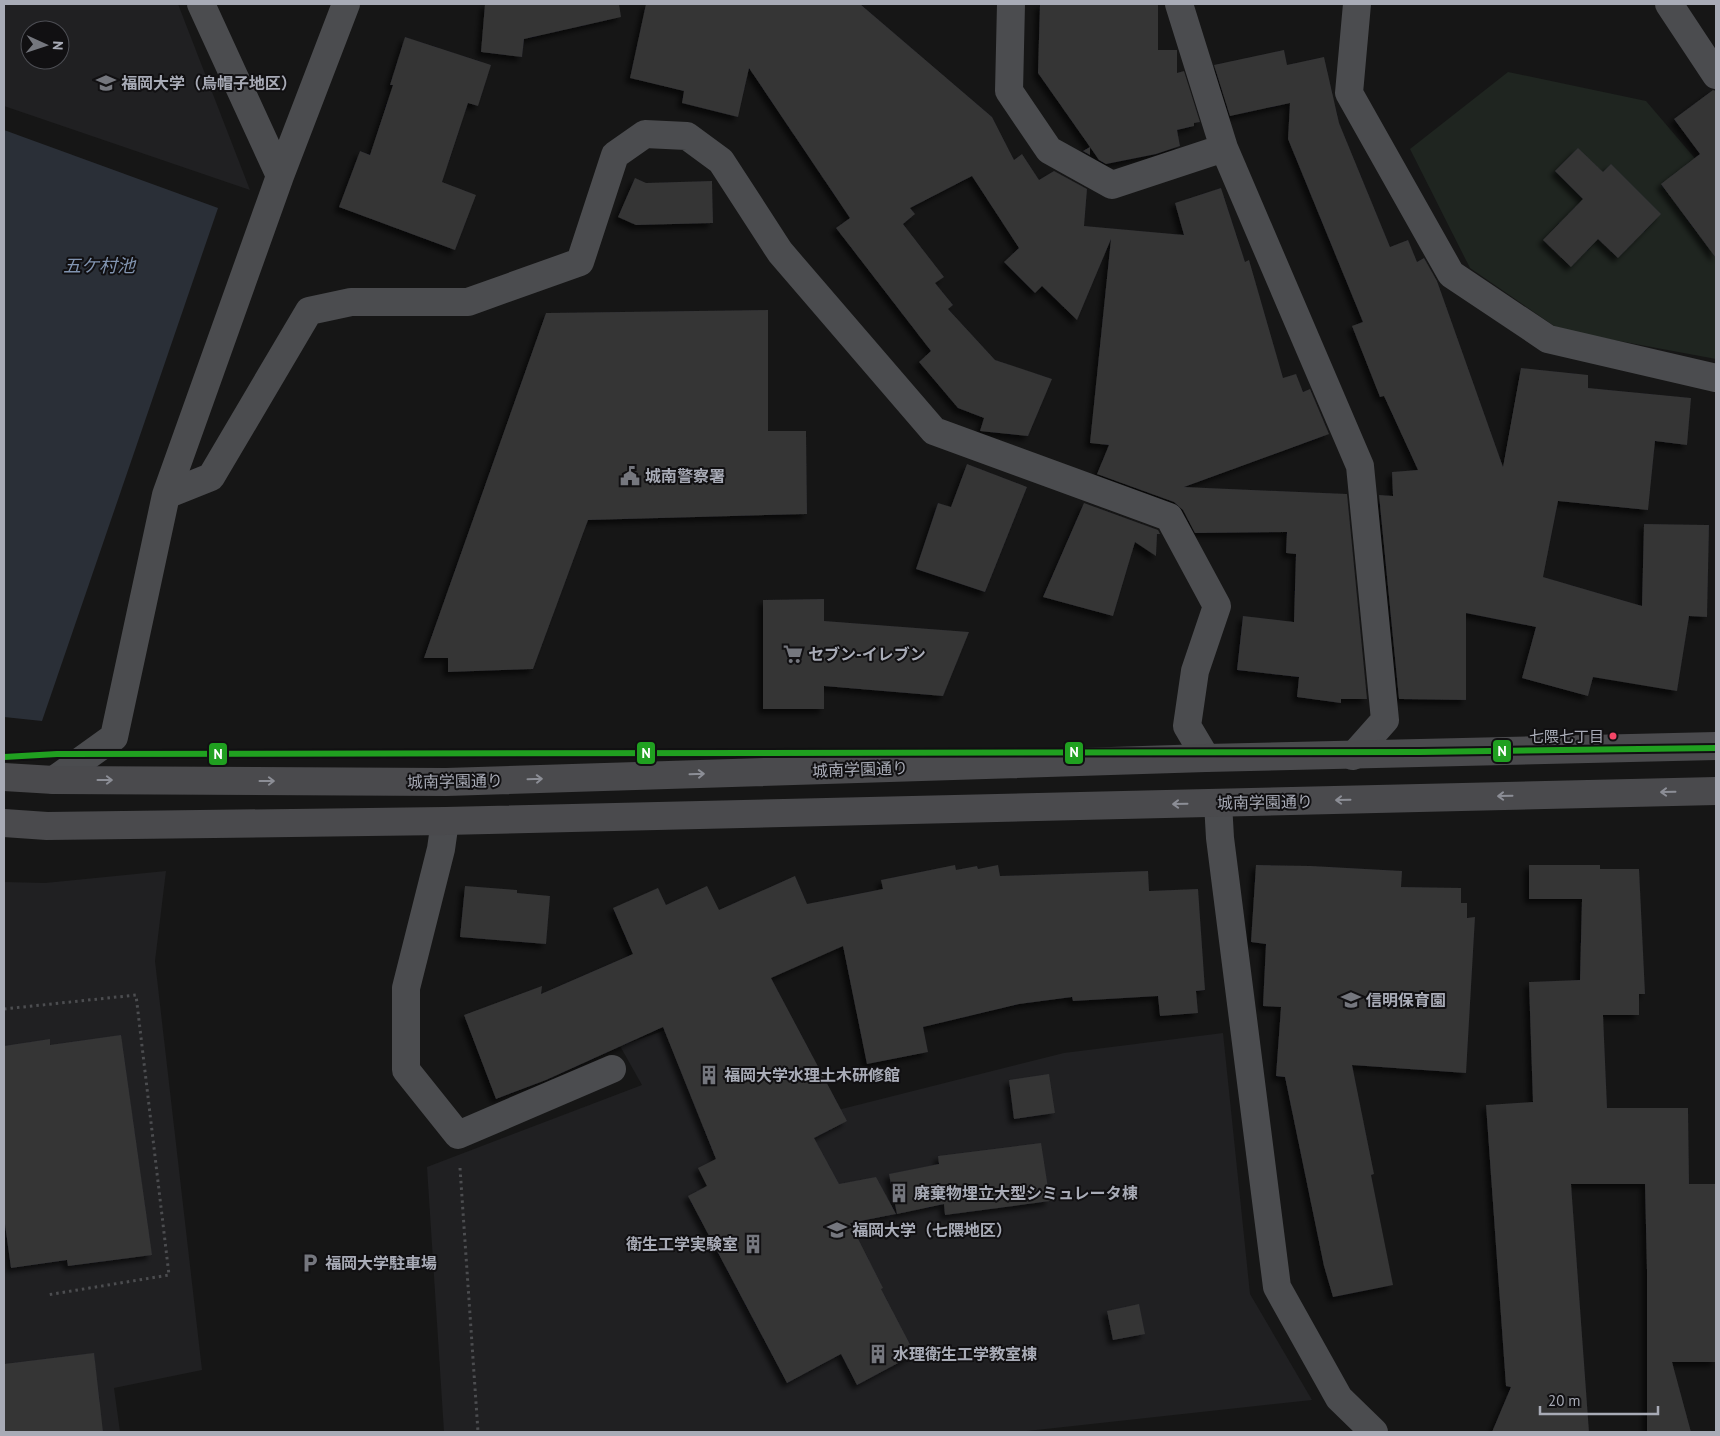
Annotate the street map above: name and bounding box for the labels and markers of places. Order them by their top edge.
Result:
school or university icon: 福岡大学（烏帽子地区） [95,72,117,94]
place label: 福岡大学（烏帽子地区） [121,73,297,93]
public building icon: 城南警察署 [619,465,641,487]
place label: 城南警察署 [645,466,725,486]
supermarket icon: セブン-イレブン [782,643,804,665]
place label: セブン-イレブン [808,644,926,664]
place label: 七隈七丁目 [1529,727,1604,746]
marker: 七隈七丁目 [1608,731,1618,741]
school or university icon: 信明保育園 [1340,989,1362,1011]
place label: 信明保育園 [1365,990,1446,1010]
building icon: 福岡大学水理土木研修館 [698,1064,720,1086]
place label: 福岡大学水理土木研修館 [724,1065,900,1085]
building icon: 廃棄物埋立大型シミュレータ棟 [888,1182,910,1204]
place label: 廃棄物埋立大型シミュレータ棟 [914,1183,1138,1203]
school or university icon: 福岡大学（七隈地区） [826,1219,848,1241]
place label: 福岡大学（七隈地区） [852,1220,1012,1240]
building icon: 衛生工学実験室 [742,1233,764,1255]
place label: 衛生工学実験室 [626,1234,738,1254]
parking icon: 福岡大学駐車場 [299,1252,321,1274]
place label: 福岡大学駐車場 [325,1253,437,1273]
building icon: 水理衛生工学教室棟 [867,1343,889,1365]
place label: 水理衛生工学教室棟 [893,1344,1037,1364]

